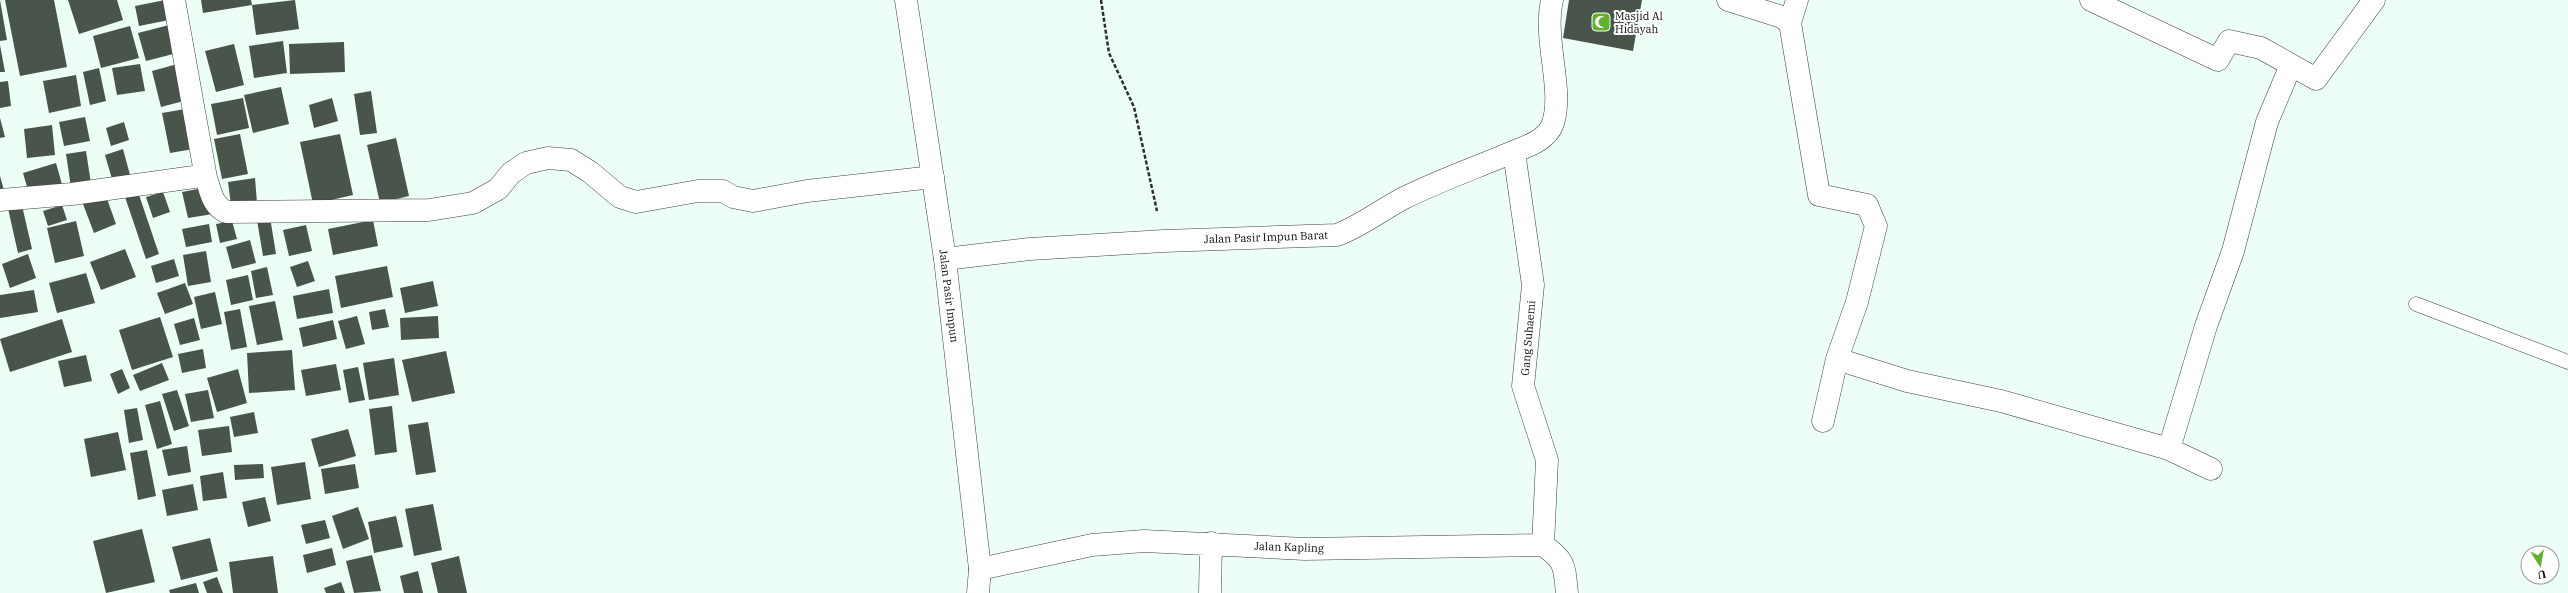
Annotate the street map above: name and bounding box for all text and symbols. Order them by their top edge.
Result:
place label: Masjid Al Hidayah [1615,9,1663,36]
mosque icon: Masjid Al Hidayah [1590,11,1612,33]
street label: Jalan Pasir Impun Barat [1204,228,1328,246]
street label: Jalan Pasir Impun [936,249,962,343]
street label: Gang Suhaemi [1518,299,1538,376]
street label: Jalan Kapling [1254,539,1324,555]
north arrow [2520,545,2560,585]
text: U [2536,567,2547,583]

